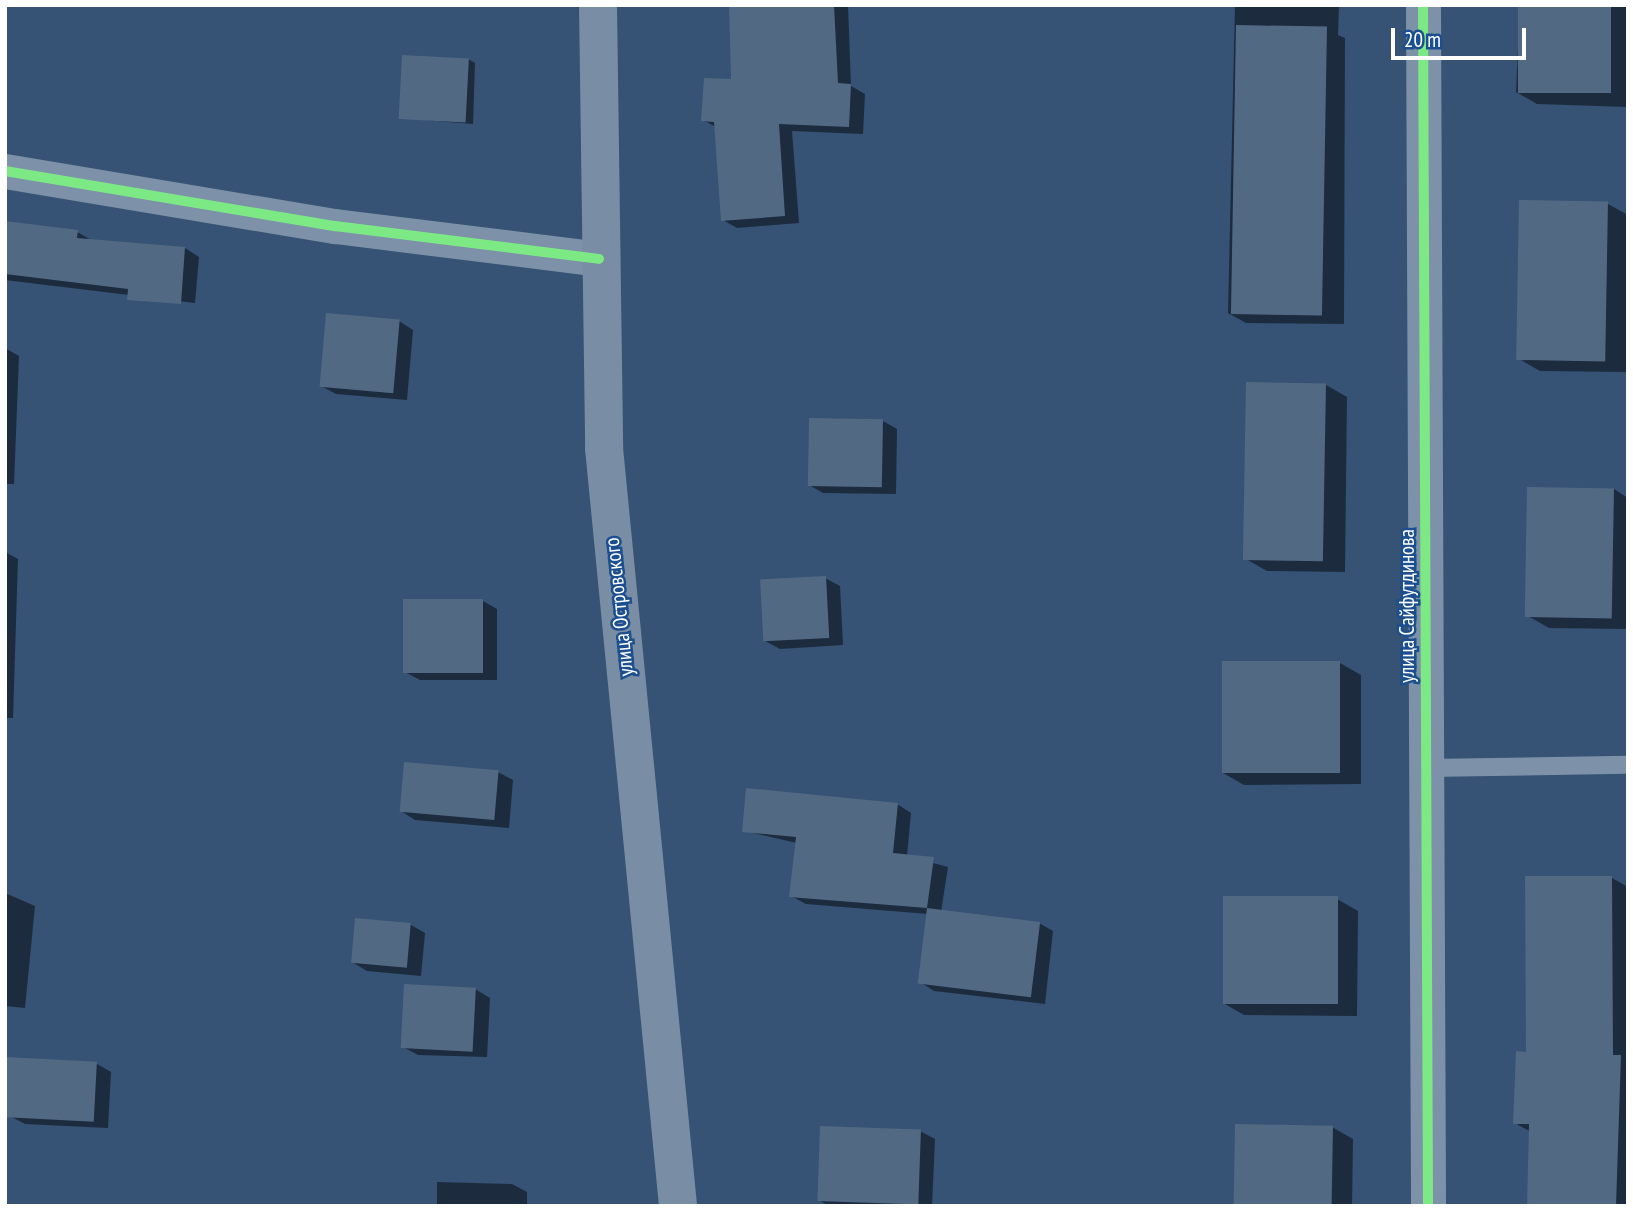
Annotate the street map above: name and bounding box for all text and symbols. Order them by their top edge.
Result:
scale bar [1395,14,1530,58]
text: 20 m [1404,26,1441,53]
street label: улица Сайфутдинова [1394,529,1420,683]
street label: улица Островского [599,536,639,678]

